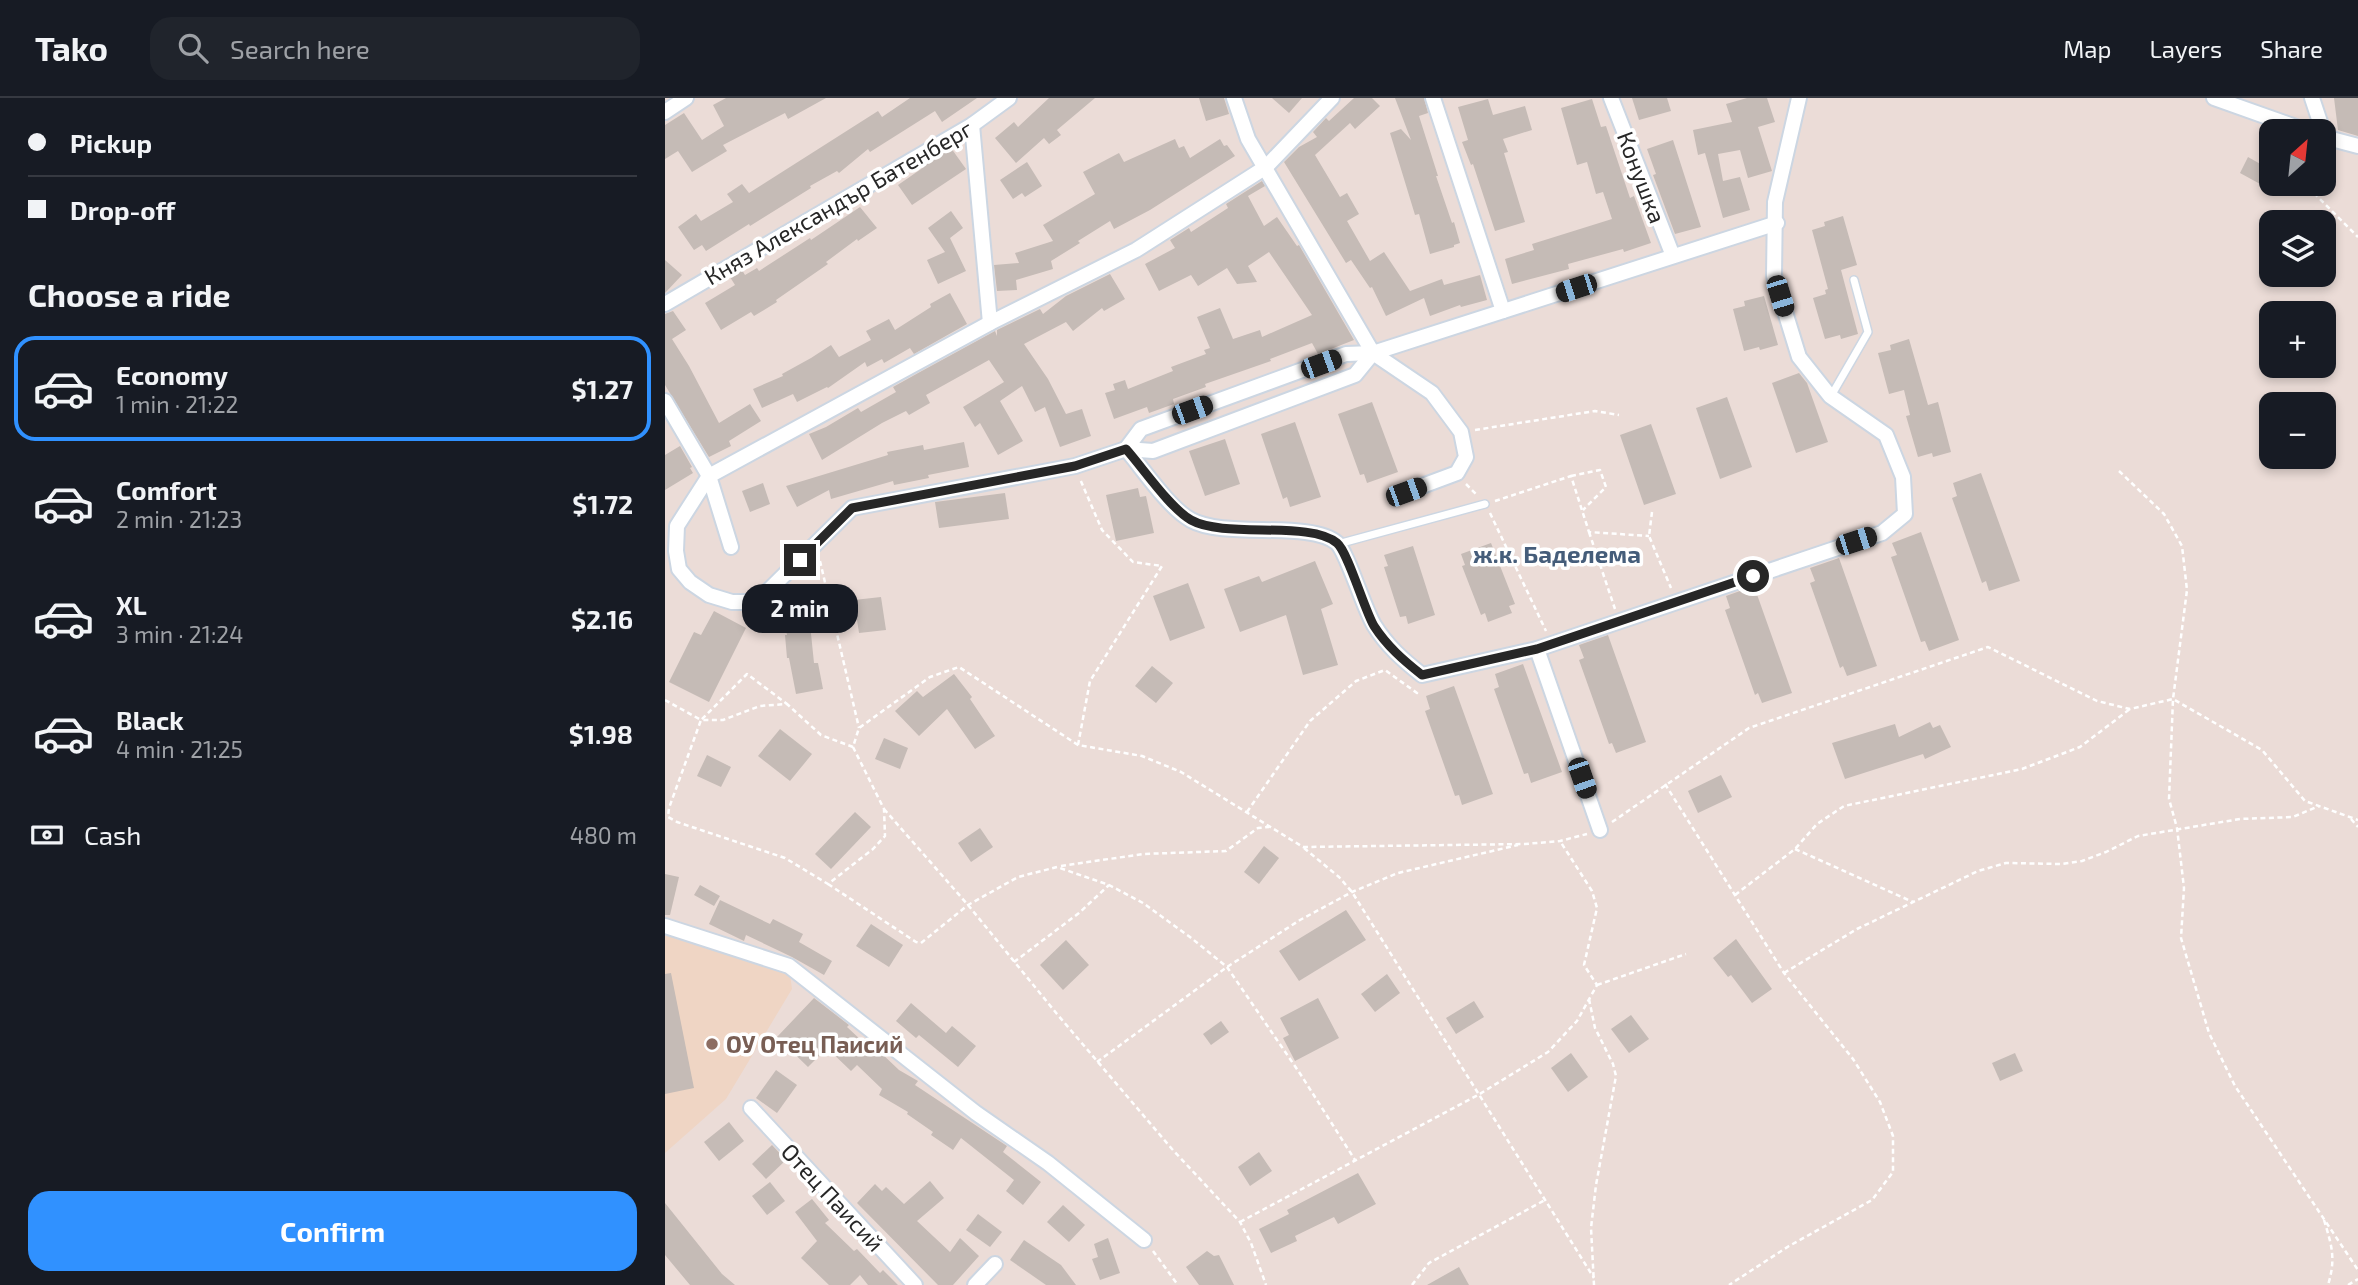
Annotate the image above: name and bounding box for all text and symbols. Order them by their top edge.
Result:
search box [150,17,640,80]
text: Tako [35,28,108,68]
icon: search [174,29,212,67]
text: Search here [230,33,370,64]
text: Map [2063,34,2111,63]
text: Layers [2149,34,2222,63]
text: Share [2260,34,2323,63]
street label: Княз Александър Батенберг [699,113,977,290]
north arrow [2259,119,2336,196]
map controls [2259,119,2336,469]
text: Pickup [70,127,152,158]
street label: Конушка [1611,127,1672,227]
text: Drop-off [70,194,175,225]
button: layers [2259,210,2336,287]
car [1553,272,1600,304]
car [1764,273,1797,319]
text: Choose a ride [28,275,231,313]
button: + [2259,301,2336,378]
car [1298,347,1345,381]
icon: car [32,357,95,420]
text: Economy [116,359,228,390]
text: $1.27 [572,373,633,404]
text: 1 min · 21:22 [116,390,239,418]
button: − [2259,392,2336,469]
car [1169,393,1216,427]
icon: car [32,472,95,535]
text: Comfort [116,474,217,505]
car [1383,475,1430,509]
text: $1.72 [572,488,633,519]
text: 2 min · 21:23 [116,505,242,533]
car [1833,525,1880,557]
district label: ж.к. Баделема [1473,539,1641,568]
route end [784,544,816,576]
route start [1737,560,1769,592]
callout: 2 min [742,584,858,634]
icon: car [32,587,95,650]
text: XL [116,589,147,620]
text: 2 min [771,594,829,622]
text: $2.16 [571,603,633,634]
text: 3 min · 21:24 [116,620,243,648]
icon: car [32,702,95,765]
text: Black [116,704,184,735]
text: $1.98 [569,718,633,749]
text: 4 min · 21:25 [116,735,243,763]
car [1566,755,1599,801]
icon: cash [28,816,66,854]
text: Cash [84,819,141,850]
text: 480 m [570,821,637,849]
place label: ОУ Отец Паисий [726,1030,903,1058]
marker: ОУ Отец Паисий [704,1036,720,1052]
street label: Отец Паисий [776,1137,890,1257]
button: Confirm [28,1191,637,1271]

